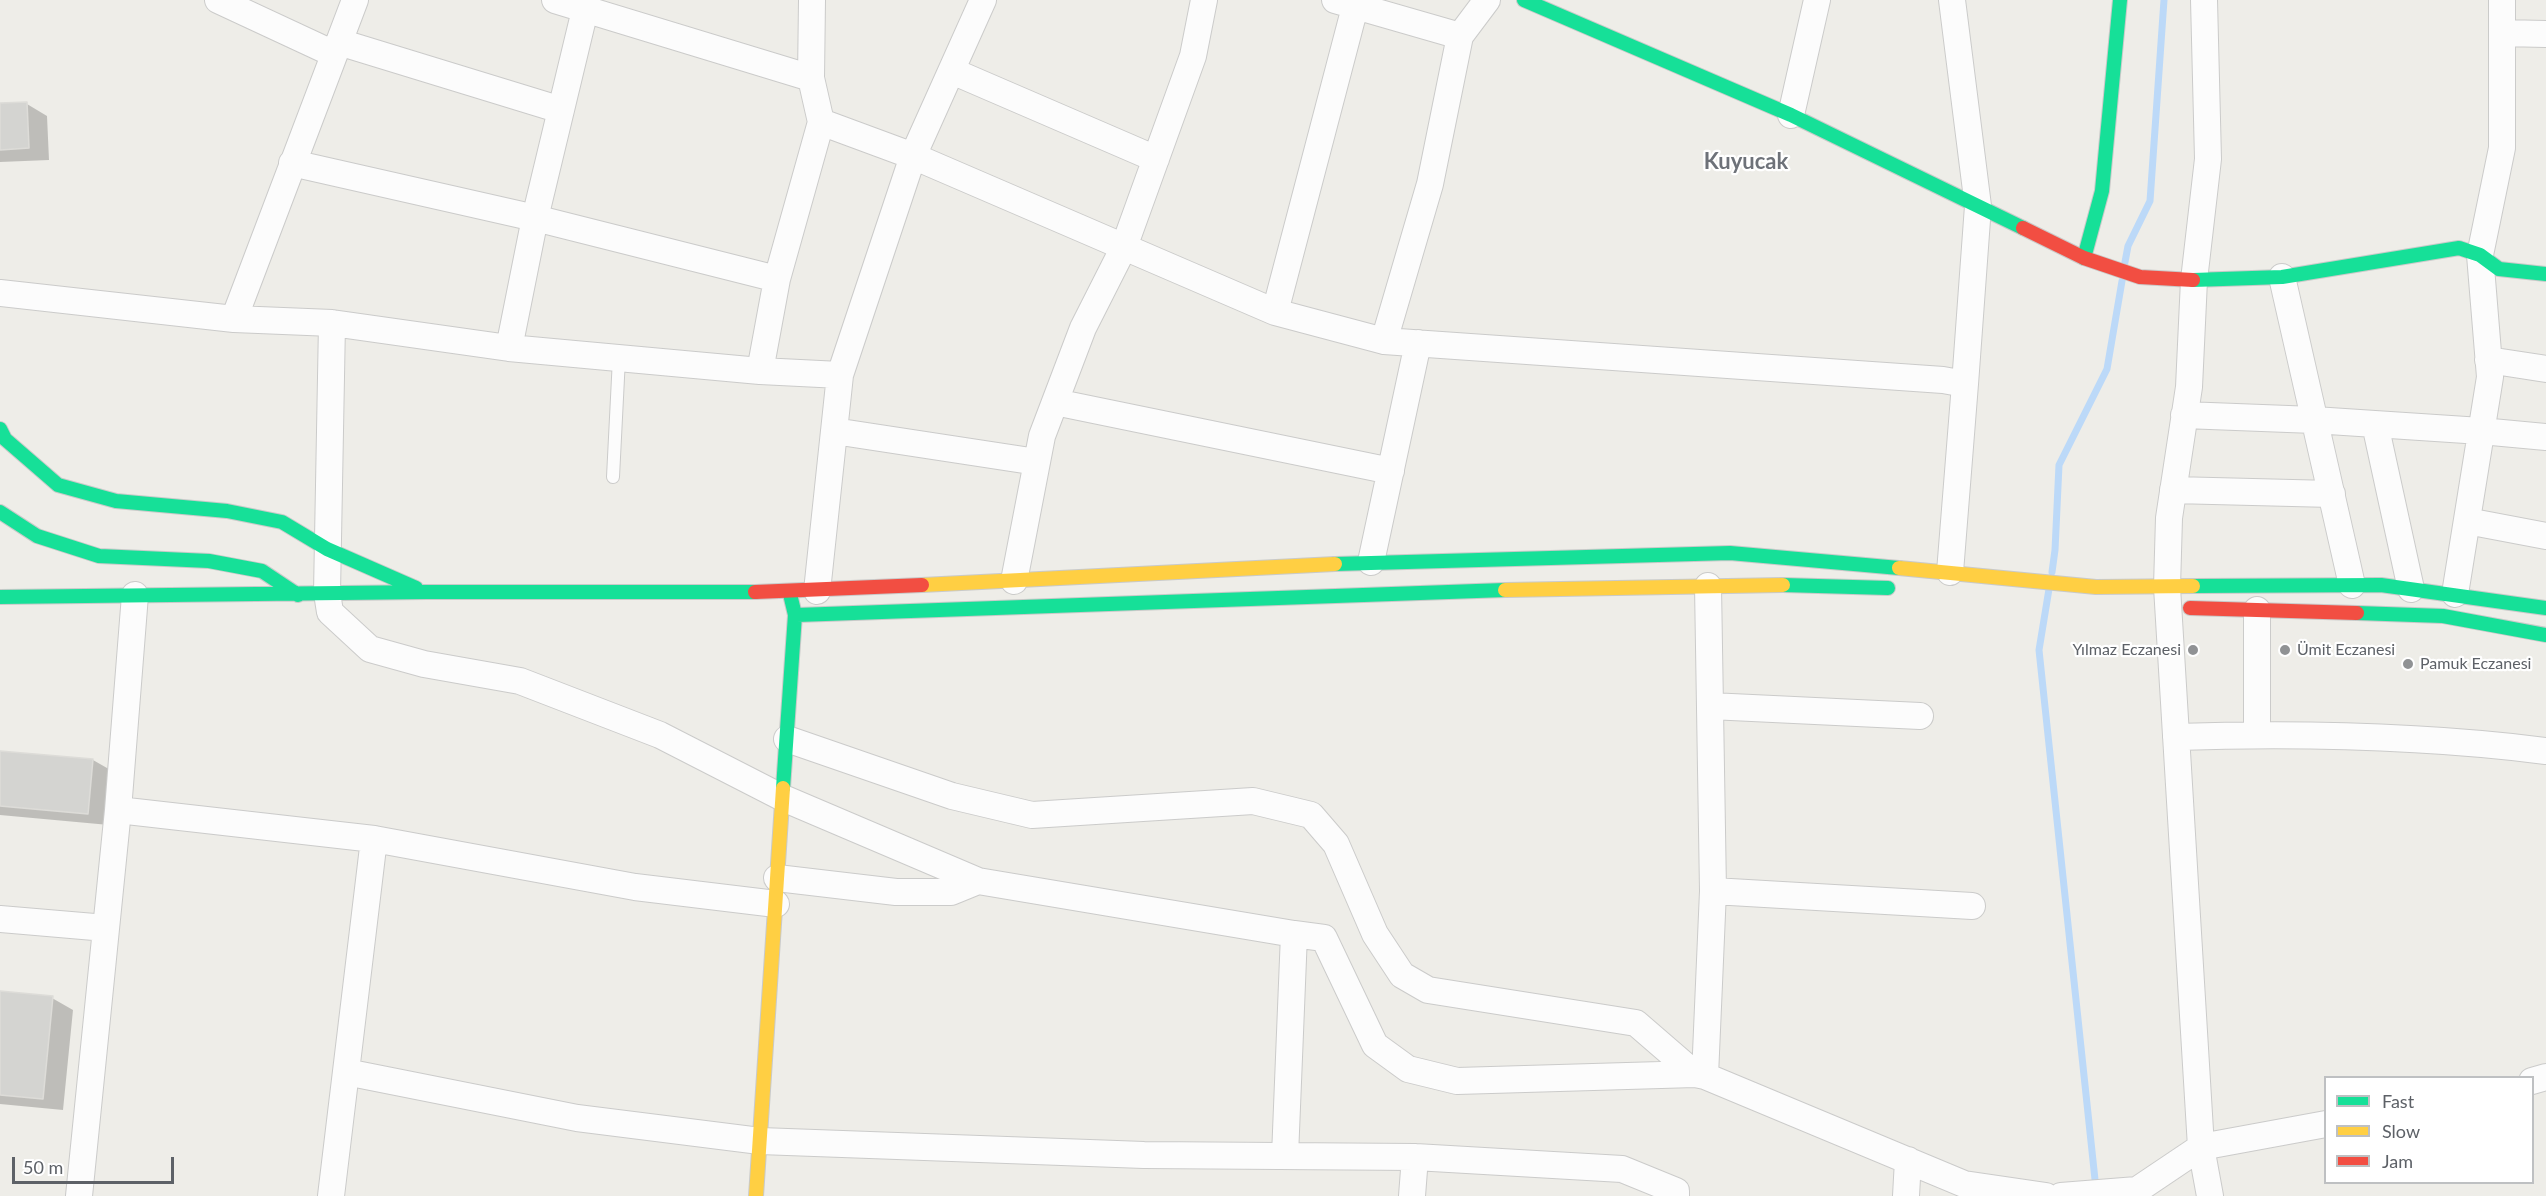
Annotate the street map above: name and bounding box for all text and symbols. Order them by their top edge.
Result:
district label: Kuyucak [1704,149,1788,175]
place label: Yılmaz Eczanesi [2072,640,2181,660]
place label: Ümit Eczanesi [2297,640,2395,660]
marker: Yılmaz Eczanesi [2186,643,2200,657]
marker: Ümit Eczanesi [2278,643,2292,657]
place label: Pamuk Eczanesi [2420,654,2531,674]
marker: Pamuk Eczanesi [2401,657,2415,671]
legend [2324,1076,2534,1184]
text: Fast [2382,1090,2414,1112]
text: Slow [2382,1120,2420,1142]
scale bar [15,1145,177,1183]
text: Jam [2382,1150,2413,1172]
text: 50 m [23,1156,63,1178]

